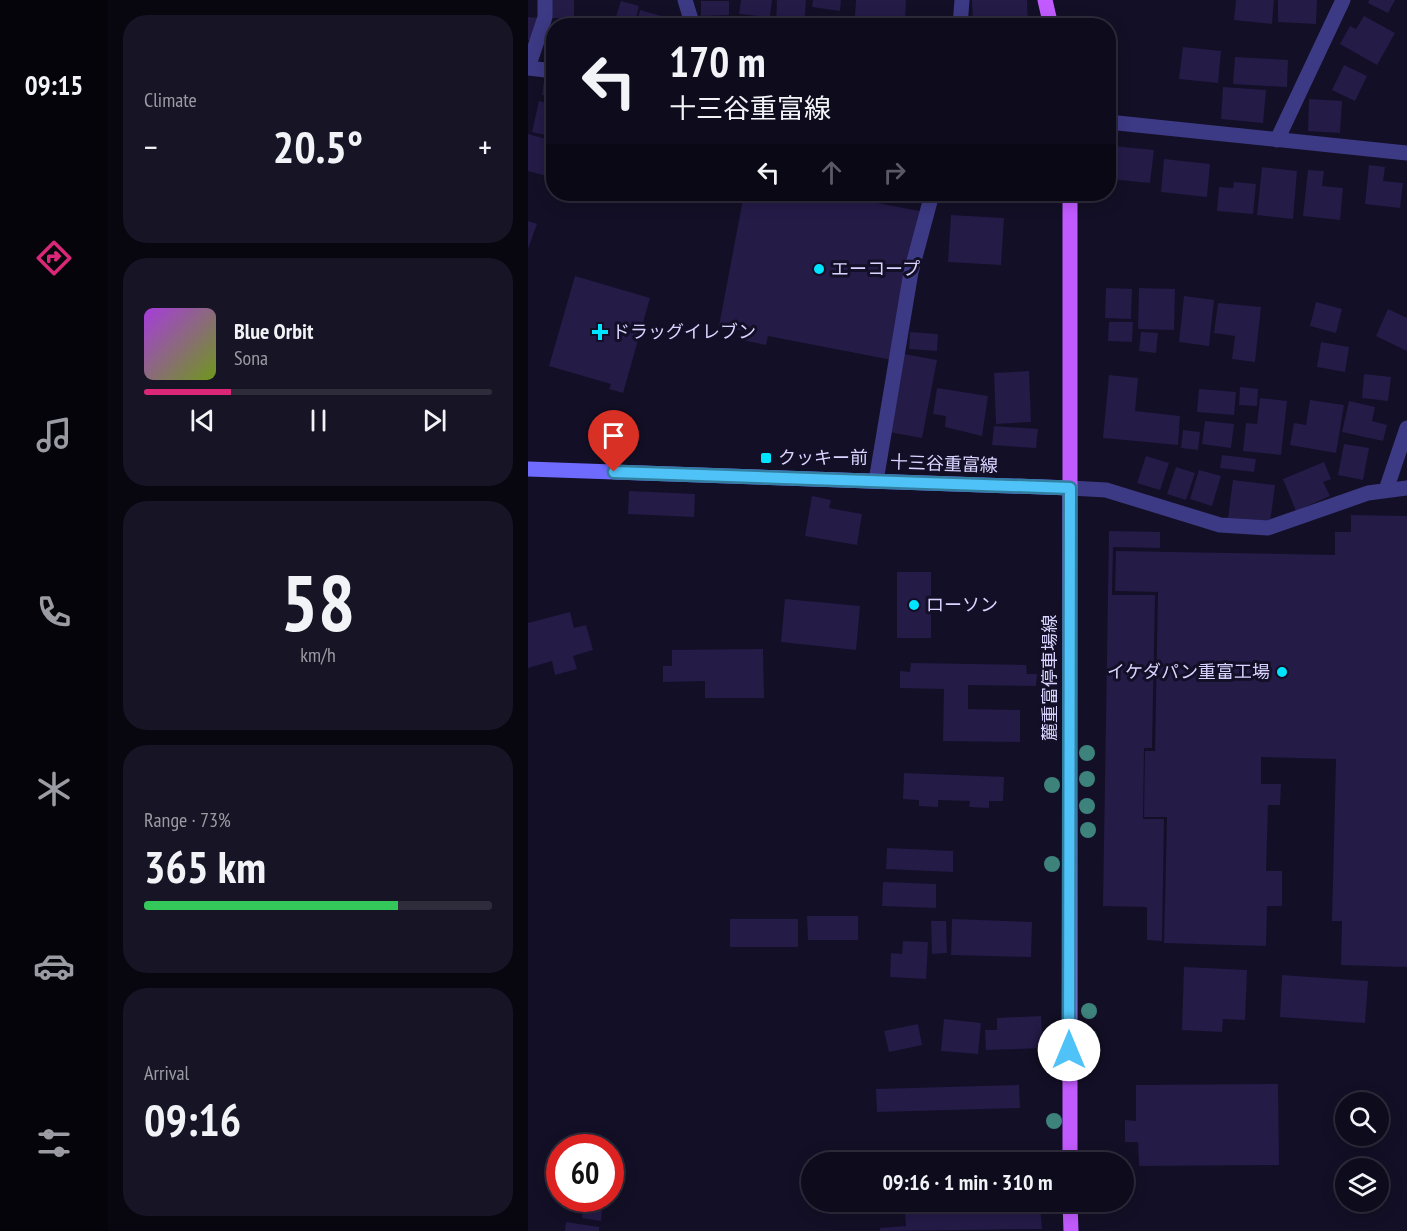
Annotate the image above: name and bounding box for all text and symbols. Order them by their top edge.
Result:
text: 170 m [669,34,766,89]
icon: left [570,42,648,120]
text: 09:15 [25,68,83,102]
text: Climate [144,87,197,113]
text: 十三谷重富線 [669,91,831,125]
text: 20.5° [273,117,363,175]
text: − [144,125,158,168]
text: + [478,125,492,168]
icon: left [752,156,785,189]
icon: ahead [815,156,848,189]
icon: right [878,156,911,189]
icon: directions [33,237,75,279]
place label: エーコープ [831,257,920,280]
marker: エーコープ [812,262,826,276]
text: Blue Orbit [234,317,313,345]
place label: ドラッグイレブン [612,320,756,343]
marker: ドラッグイレブン [593,325,607,339]
text: Sona [234,345,268,371]
icon: previous [186,404,219,437]
icon: pause [302,404,335,437]
icon: next [418,404,451,437]
pin [588,410,639,472]
icon: music [33,414,75,456]
icon: arrive [597,419,630,452]
place label: クッキー前 [778,446,868,469]
street label: 十三谷重富線 [890,450,998,477]
marker: クッキー前 [759,451,773,465]
text: 58 [281,552,355,653]
icon: phone [33,591,75,633]
place label: ローソン [926,593,998,616]
marker: ローソン [907,598,921,612]
street label: 麓重富停車場線 [1038,615,1061,741]
text: km/h [300,642,336,668]
place label: イケダパン重富工場 [1107,660,1270,683]
marker: イケダパン重富工場 [1275,665,1289,679]
icon: climate [33,768,75,810]
text: Range · 73% [144,807,231,833]
text: 365 km [144,837,266,895]
icon: car [33,945,75,987]
position arrow [1037,1018,1101,1082]
text: Arrival [144,1060,189,1086]
text: 09:16 [144,1090,241,1148]
map controls [1335,1092,1389,1212]
button: search [1335,1092,1389,1146]
icon: filters [33,1122,75,1164]
speed limit sign: 60 [546,1134,624,1212]
button: layers [1335,1158,1389,1212]
text: 09:16 · 1 min · 310 m [882,1168,1053,1196]

